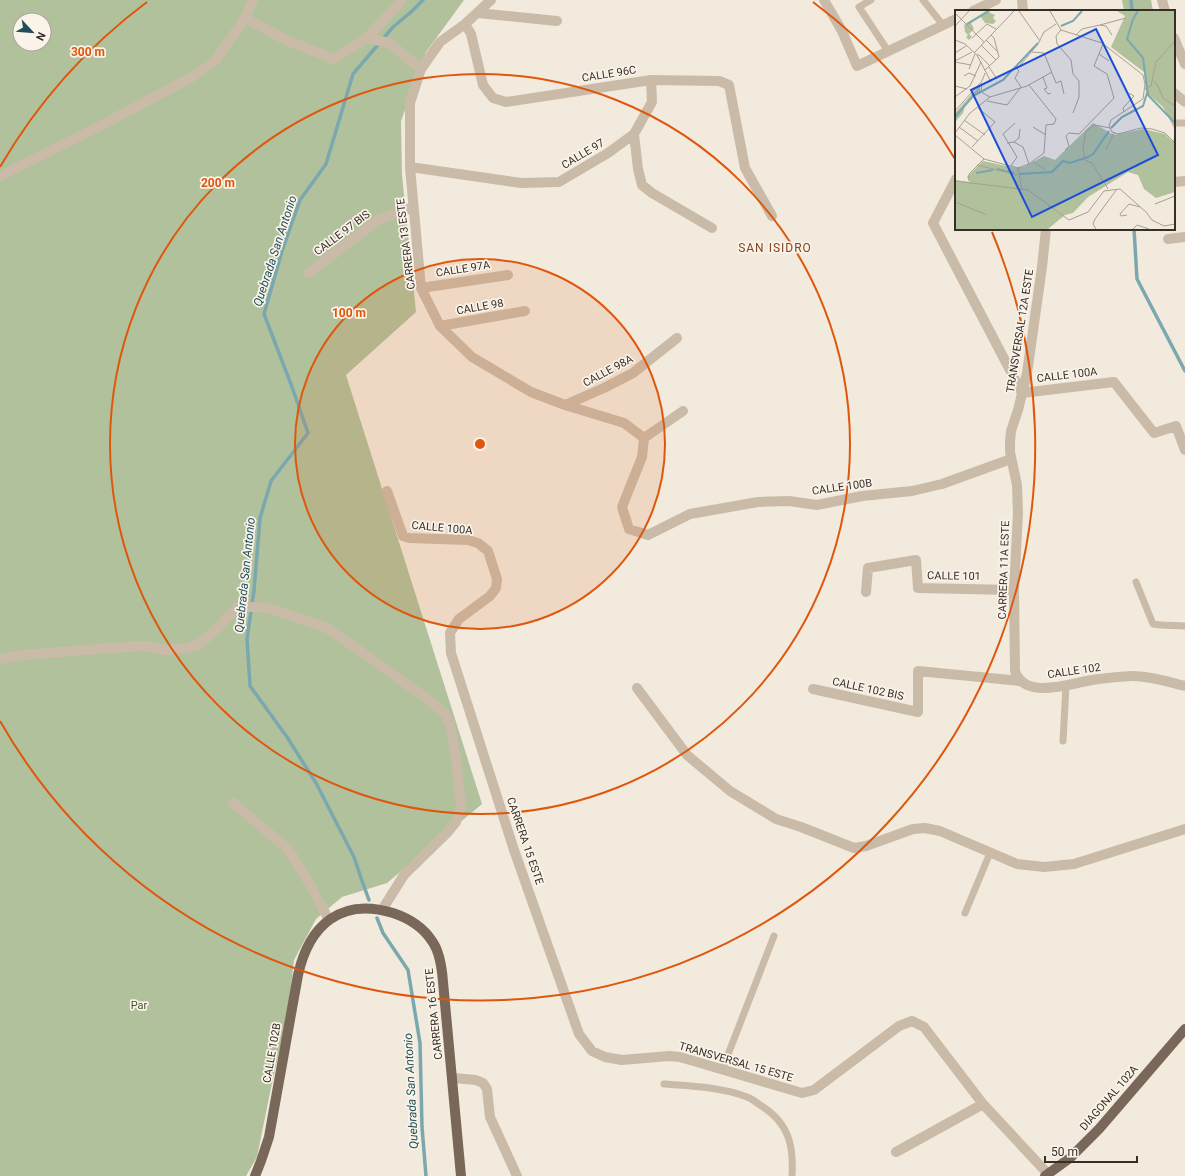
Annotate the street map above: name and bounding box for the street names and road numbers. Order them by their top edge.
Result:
street label: CALLE 96C [581,63,637,85]
street label: CALLE 97 [559,136,607,172]
street label: CARRERA 13 ESTE [394,198,418,290]
street label: CALLE 97 BIS [311,207,373,258]
street label: CALLE 97A [435,258,492,280]
street label: TRANSVERSAL 12A ESTE [1004,268,1036,394]
street label: CALLE 98 [455,296,505,318]
street label: CALLE 98A [581,352,636,390]
street label: CALLE 100A [1036,365,1099,385]
street label: CALLE 100B [811,476,873,498]
street label: CALLE 100A [411,519,474,537]
street label: CARRERA 11A ESTE [996,520,1012,620]
street label: CALLE 101 [927,569,981,583]
street label: CALLE 102 [1046,661,1102,681]
street label: CALLE 102 BIS [831,675,905,703]
street label: CARRERA 15 ESTE [504,796,546,886]
street label: CARRERA 16 ESTE [423,968,445,1060]
street label: CALLE 102B [260,1022,284,1084]
street label: TRANSVERSAL 15 ESTE [678,1039,794,1085]
street label: DIAGONAL 102A [1077,1062,1141,1133]

